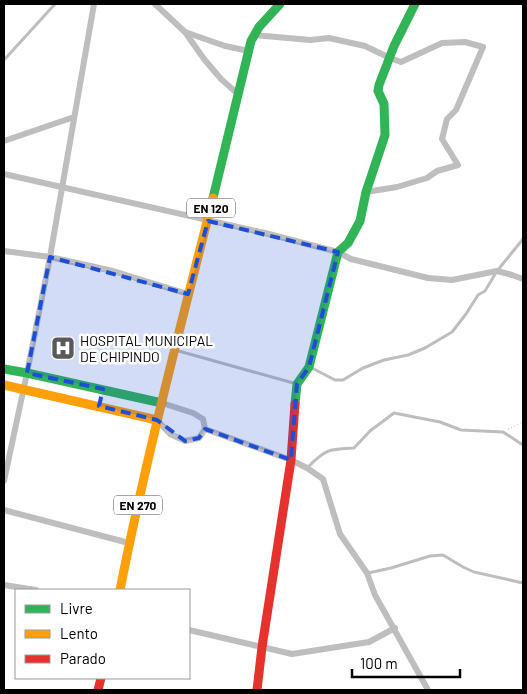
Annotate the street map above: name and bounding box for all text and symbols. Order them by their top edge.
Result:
road number: EN 120 [187,198,235,218]
place label: HOSPITAL MUNICIPAL DE CHIPINDO [80,332,213,365]
hospital icon: HOSPITAL MUNICIPAL DE CHIPINDO [50,335,76,361]
road number: EN 270 [114,496,162,514]
legend [15,589,190,679]
text: Livre [60,599,93,617]
text: Lento [60,624,98,642]
scale bar [352,646,460,678]
text: Parado [60,649,106,667]
text: 100 m [360,654,398,672]

